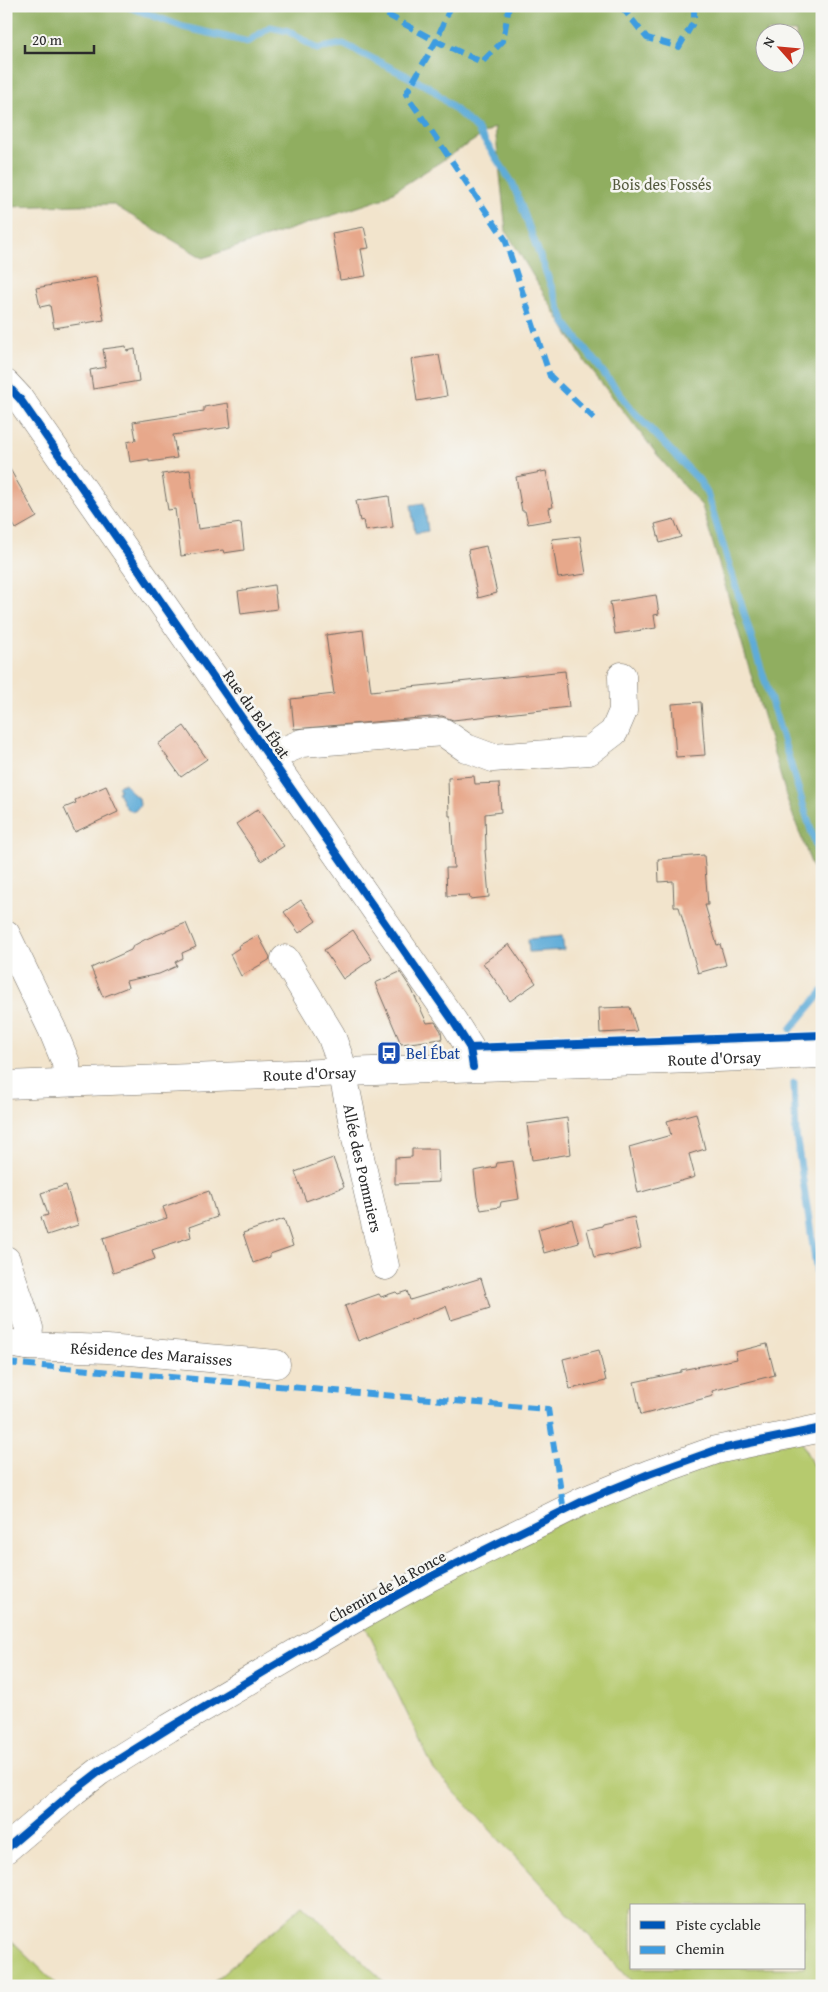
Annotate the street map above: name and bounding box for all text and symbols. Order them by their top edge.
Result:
scale bar [25,22,94,54]
north arrow [756,22,806,72]
text: 20 m [32,29,63,50]
text: N [757,33,780,51]
park label: Bois des Fossés [612,172,712,196]
street label: Rue du Bel Ébat [217,665,297,764]
bus stop icon: Bel Ébat [376,1040,402,1066]
place label: Bel Ébat [406,1041,461,1065]
street label: Route d'Orsay [667,1044,762,1072]
street label: Route d'Orsay [263,1060,357,1087]
street label: Allée des Pommiers [337,1102,389,1235]
street label: Résidence des Maraisses [70,1336,234,1372]
street label: Chemin de la Ronce [324,1544,450,1628]
legend [630,1904,806,1970]
text: Piste cyclable [676,1914,761,1935]
text: Chemin [676,1938,725,1959]

